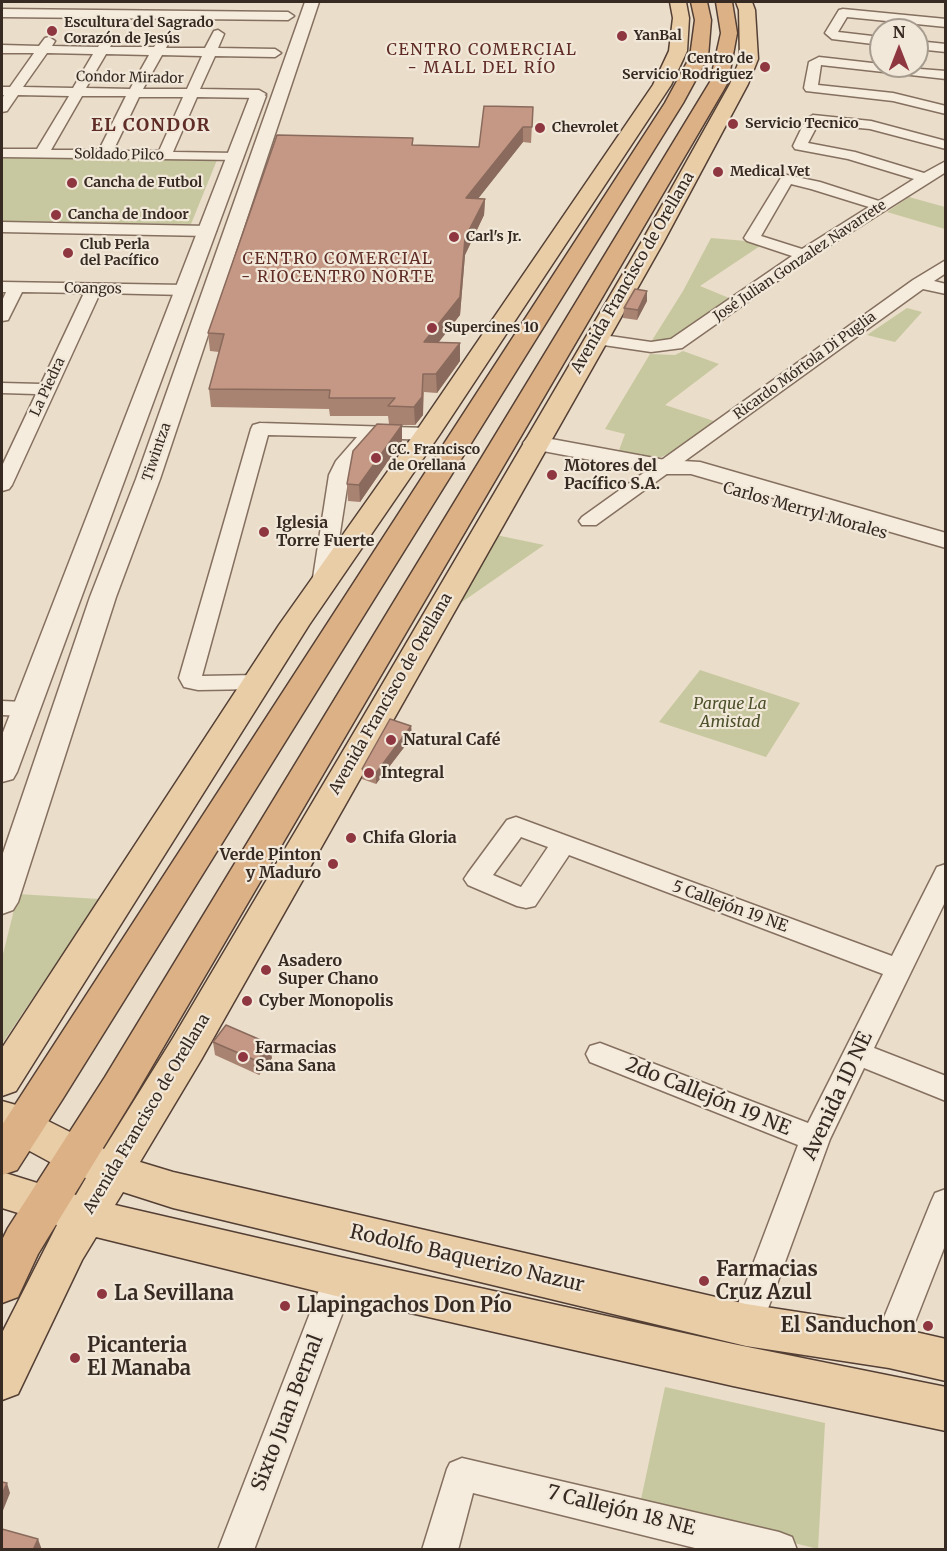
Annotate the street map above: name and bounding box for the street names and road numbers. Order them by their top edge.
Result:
street label: Condor Mirador [76,69,184,87]
street label: Soldado Pilco [74,146,164,164]
street label: Avenida Francisco de Orellana [567,169,699,377]
street label: José Julian Gonzalez Navarrete [711,197,889,325]
street label: Coangos [64,280,122,298]
street label: Ricardo Mórtola Di Puglia [730,309,880,423]
street label: La Piedra [27,355,69,419]
street label: Tiwintza [139,421,175,483]
street label: Carlos Merryl Morales [721,478,889,544]
street label: Avenida Francisco de Orellana [325,590,457,798]
street label: 5 Callejón 19 NE [670,877,790,937]
street label: Avenida Francisco de Orellana [80,1011,214,1217]
street label: Avenida 1D NE [798,1028,878,1164]
street label: 2do Callejón 19 NE [622,1053,794,1141]
street label: Rodolfo Baquerizo Nazur [347,1220,587,1298]
street label: Sixto Juan Bernal [247,1331,329,1495]
street label: 7 Callejón 18 NE [544,1481,698,1541]

